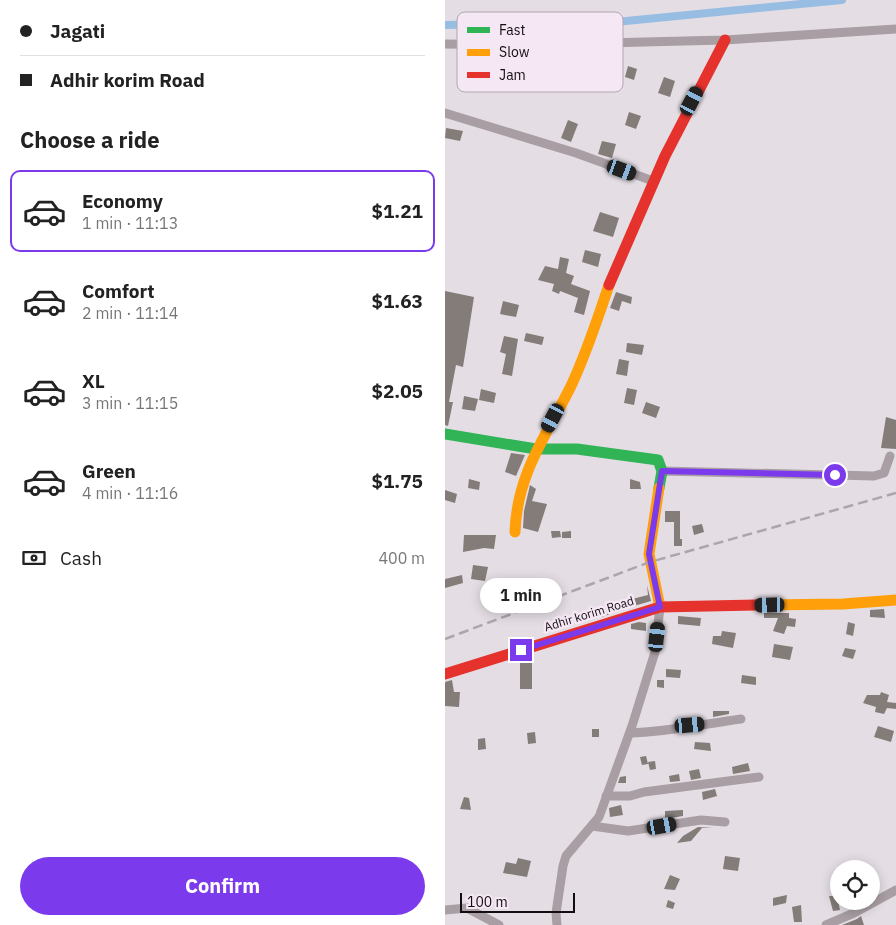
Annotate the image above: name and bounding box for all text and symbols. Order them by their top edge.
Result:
legend [457,12,623,92]
text: Jagati [50,19,105,43]
text: Fast [499,21,525,39]
text: Slow [499,43,530,61]
text: Jam [499,66,526,84]
text: Adhir korim Road [50,68,205,92]
car [678,84,705,118]
text: Choose a ride [20,125,160,154]
car [605,158,638,182]
icon: car [22,189,67,234]
text: Economy [82,189,163,213]
text: $1.21 [371,199,423,223]
text: 1 min · 11:13 [82,213,178,233]
icon: car [22,279,67,324]
text: Comfort [82,279,155,303]
text: $1.63 [371,289,423,313]
text: 2 min · 11:14 [82,303,178,323]
icon: car [22,369,67,414]
text: XL [82,369,105,393]
text: $2.05 [371,379,423,403]
text: 3 min · 11:15 [82,393,178,413]
car [539,401,566,435]
icon: car [22,459,67,504]
text: Green [82,459,136,483]
route start [824,464,846,486]
text: $1.75 [371,469,423,493]
text: 4 min · 11:16 [82,483,178,503]
icon: cash [20,544,48,572]
text: Cash [60,546,102,570]
text: 400 m [378,548,425,568]
callout: 1 min [480,578,562,612]
text: 1 min [500,585,542,605]
street label: Adhir korim Road [542,593,635,634]
car [754,597,785,613]
car [647,621,666,653]
route end [510,639,532,661]
car [674,716,705,734]
car [645,816,678,836]
button: Confirm [20,857,425,915]
map controls [830,860,880,910]
button: locate [830,860,880,910]
scale bar [460,890,575,913]
text: 100 m [467,893,508,911]

